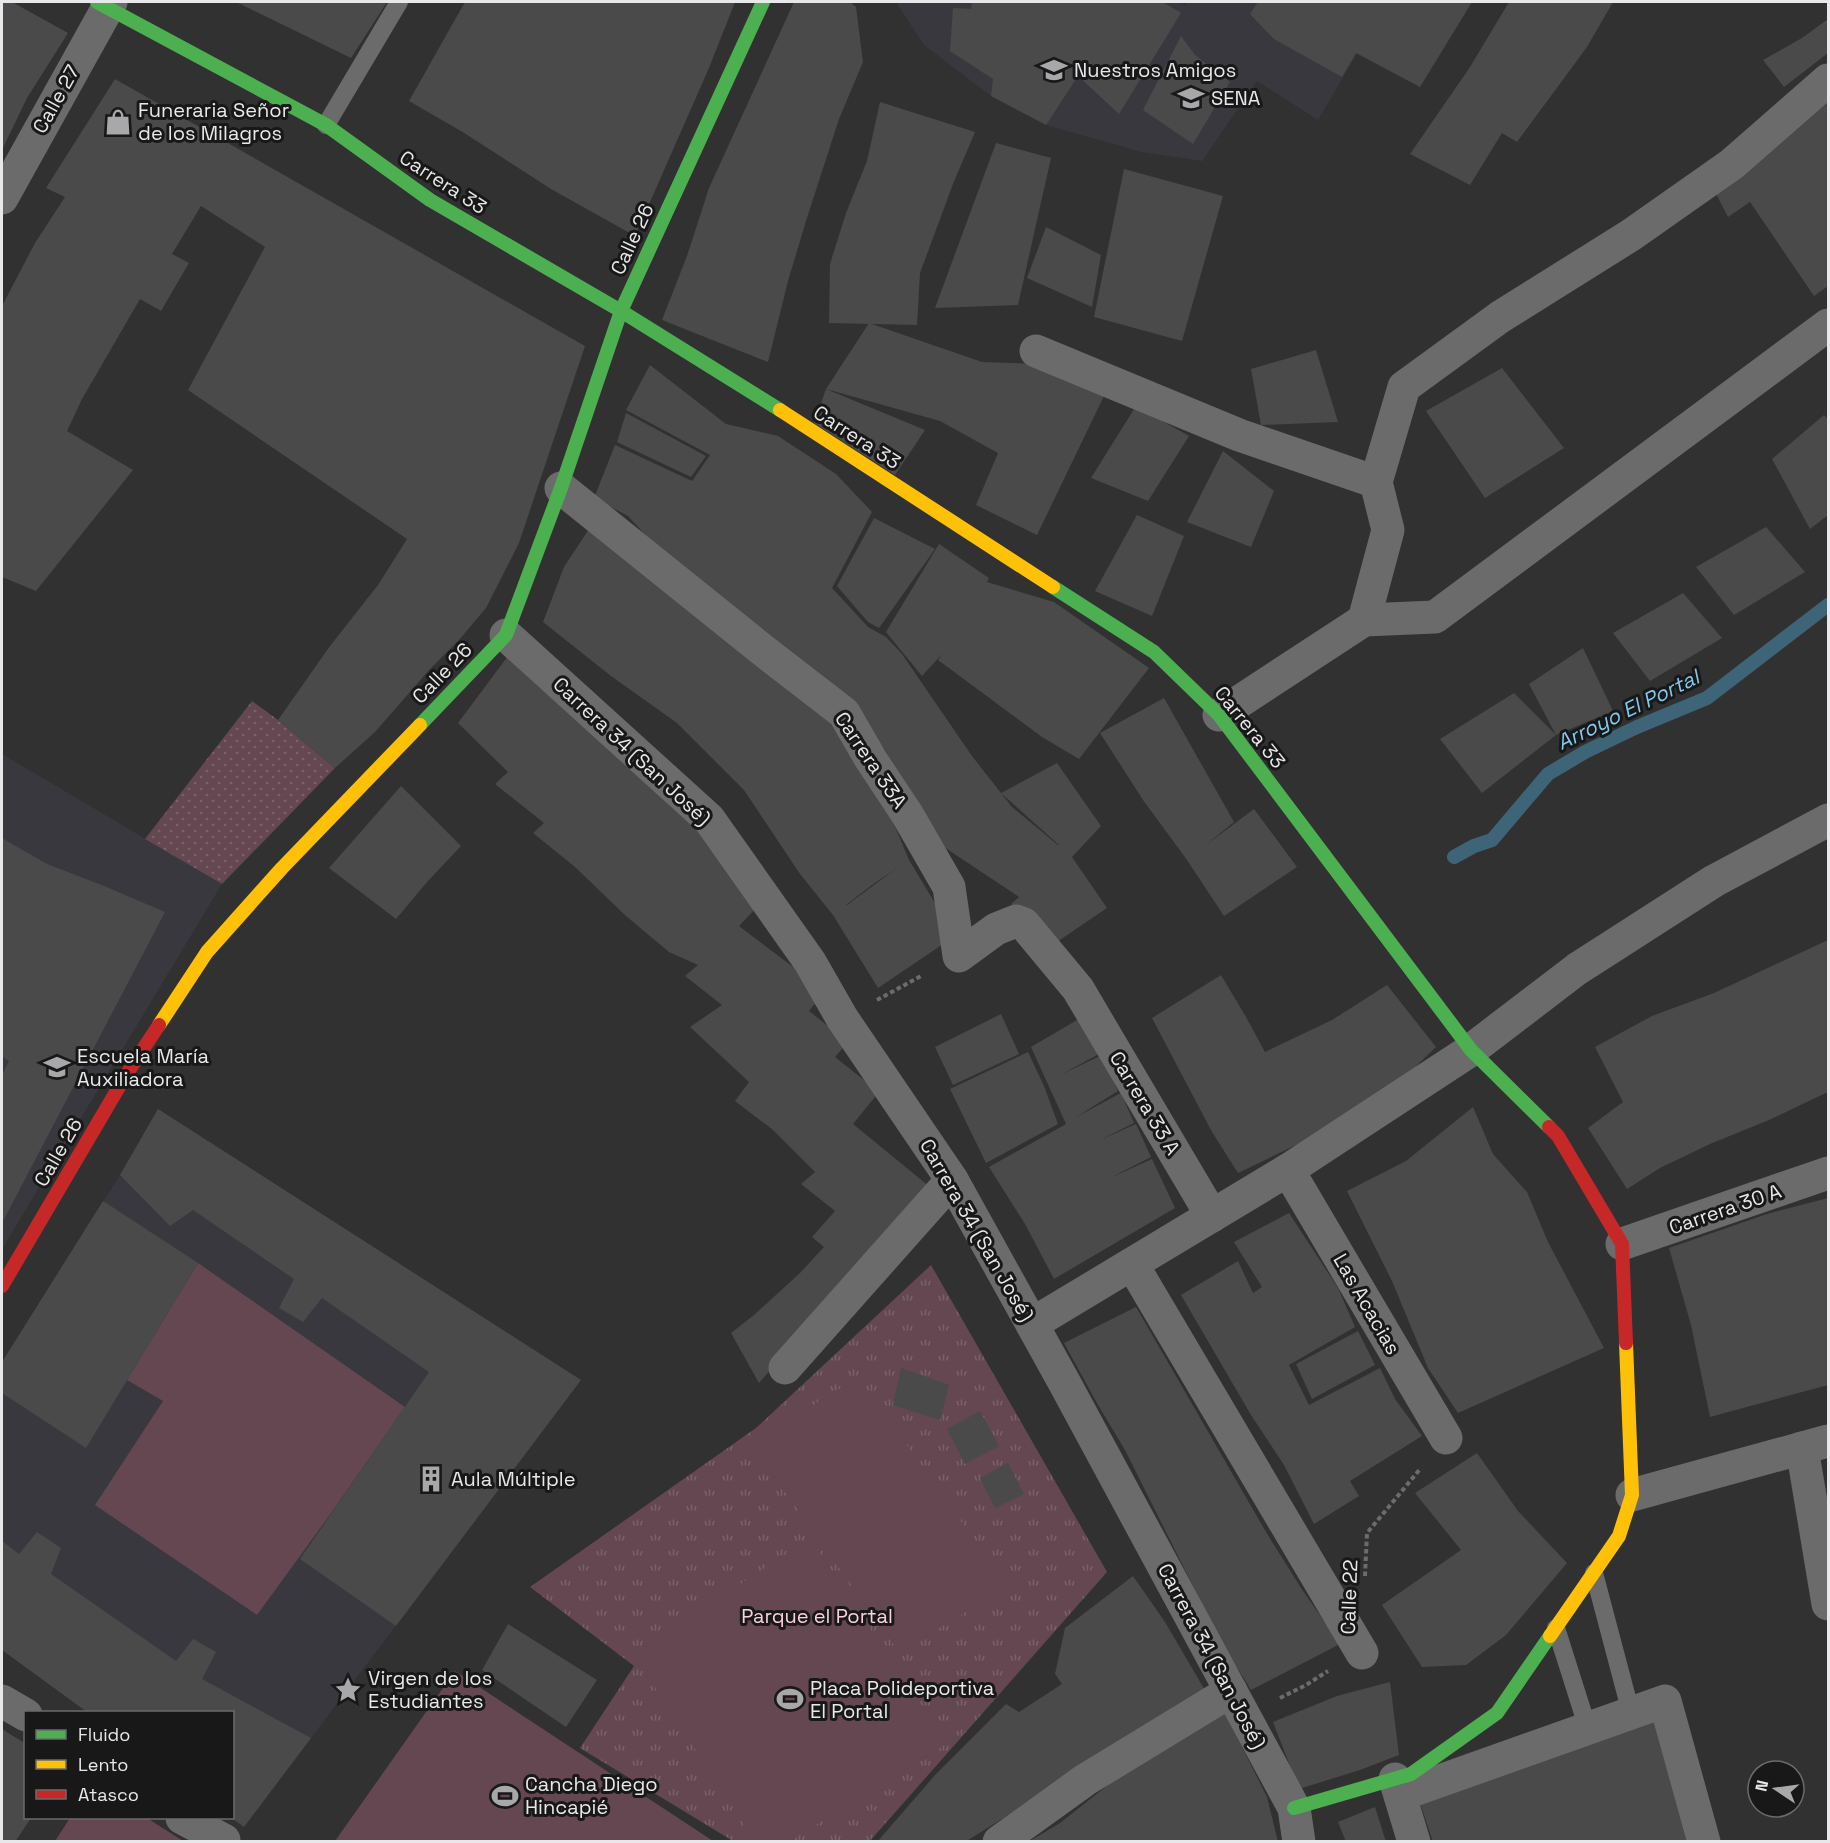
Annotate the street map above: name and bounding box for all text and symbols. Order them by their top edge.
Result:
school or university icon: Nuestros Amigos [1039,55,1069,85]
place label: Nuestros Amigos [1074,57,1236,83]
street label: Calle 27 [27,60,85,138]
school or university icon: SENA [1176,83,1206,113]
place label: SENA [1211,85,1261,111]
place label: Funeraria Señor de los Milagros [138,97,289,146]
shop icon: Funeraria Señor de los Milagros [103,107,133,137]
street label: Carrera 33 [394,144,492,220]
street label: Calle 26 [604,199,660,279]
street label: Carrera 33 [808,399,906,475]
street label: Calle 26 [406,637,478,709]
water label: Arroyo El Portal [1552,662,1706,756]
street label: Carrera 34 (San José) [548,671,716,831]
street label: Carrera 33 [1209,680,1291,774]
street label: Carrera 33A [829,707,913,814]
place label: Escuela María Auxiliadora [77,1043,209,1092]
street label: Carrera 33 A [1104,1046,1186,1160]
school or university icon: Escuela María Auxiliadora [42,1052,72,1082]
street label: Calle 26 [28,1113,88,1191]
street label: Carrera 34 (San José) [914,1134,1040,1326]
street label: Carrera 30 A [1665,1178,1785,1240]
street label: Las Acacias [1328,1249,1406,1359]
building icon: Aula Múltiple [416,1464,446,1494]
place label: Aula Múltiple [451,1466,576,1492]
street label: Carrera 34 (San José) [1152,1559,1272,1753]
street label: Calle 22 [1335,1559,1363,1635]
park label: Parque el Portal [741,1603,893,1629]
place label: Virgen de los Estudiantes [368,1665,492,1714]
place icon: Virgen de los Estudiantes [333,1675,363,1705]
place label: Placa Polideportiva El Portal [810,1675,994,1724]
sports icon: Placa Polideportiva El Portal [775,1684,805,1714]
legend [24,1711,234,1819]
text: Fluido [78,1723,130,1746]
text: Lento [78,1753,128,1776]
north arrow [1746,1759,1806,1819]
place label: Cancha Diego Hincapié [525,1771,658,1820]
text: N [1750,1778,1773,1793]
sports icon: Cancha Diego Hincapié [490,1781,520,1811]
text: Atasco [78,1783,139,1806]

